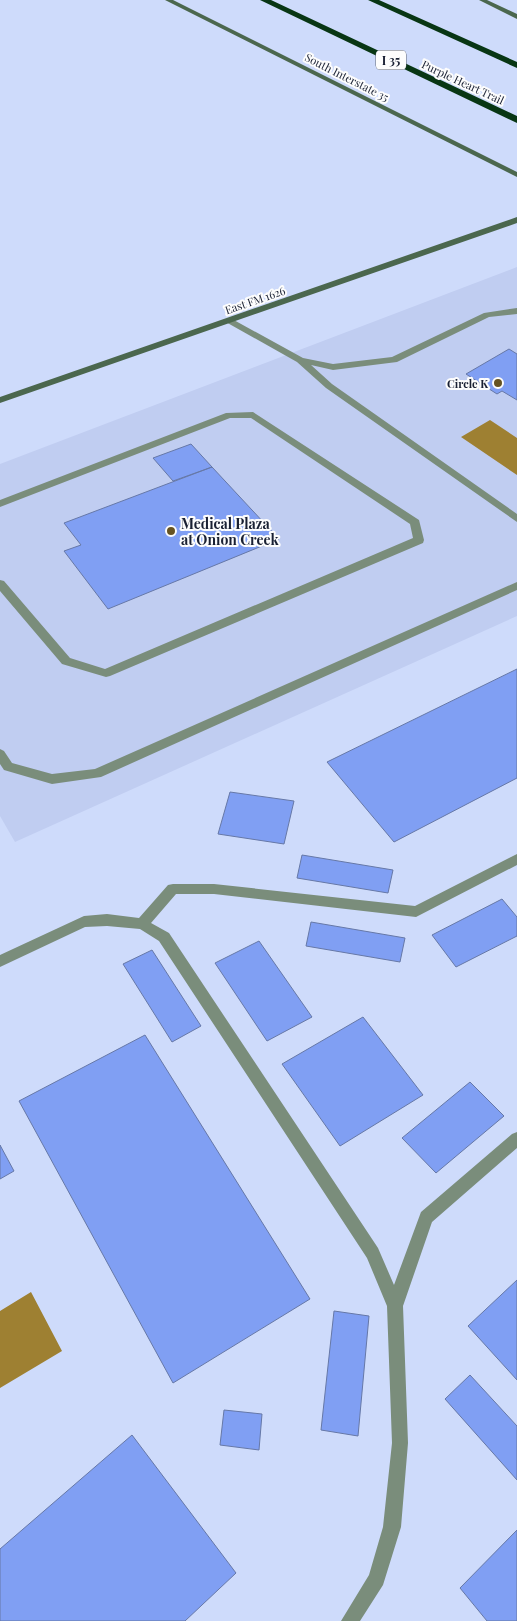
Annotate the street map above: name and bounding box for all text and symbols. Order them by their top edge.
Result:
street label: South Interstate 35 [303,49,392,105]
road number: I 35 [376,50,406,70]
street label: Purple Heart Trail [419,56,507,108]
street label: East FM 1626 [223,283,287,317]
place label: Circle K [447,376,488,391]
marker: Circle K [492,377,504,389]
place label: Medical Plaza at Onion Creek [181,514,280,549]
marker: Medical Plaza at Onion Creek [165,525,177,537]

